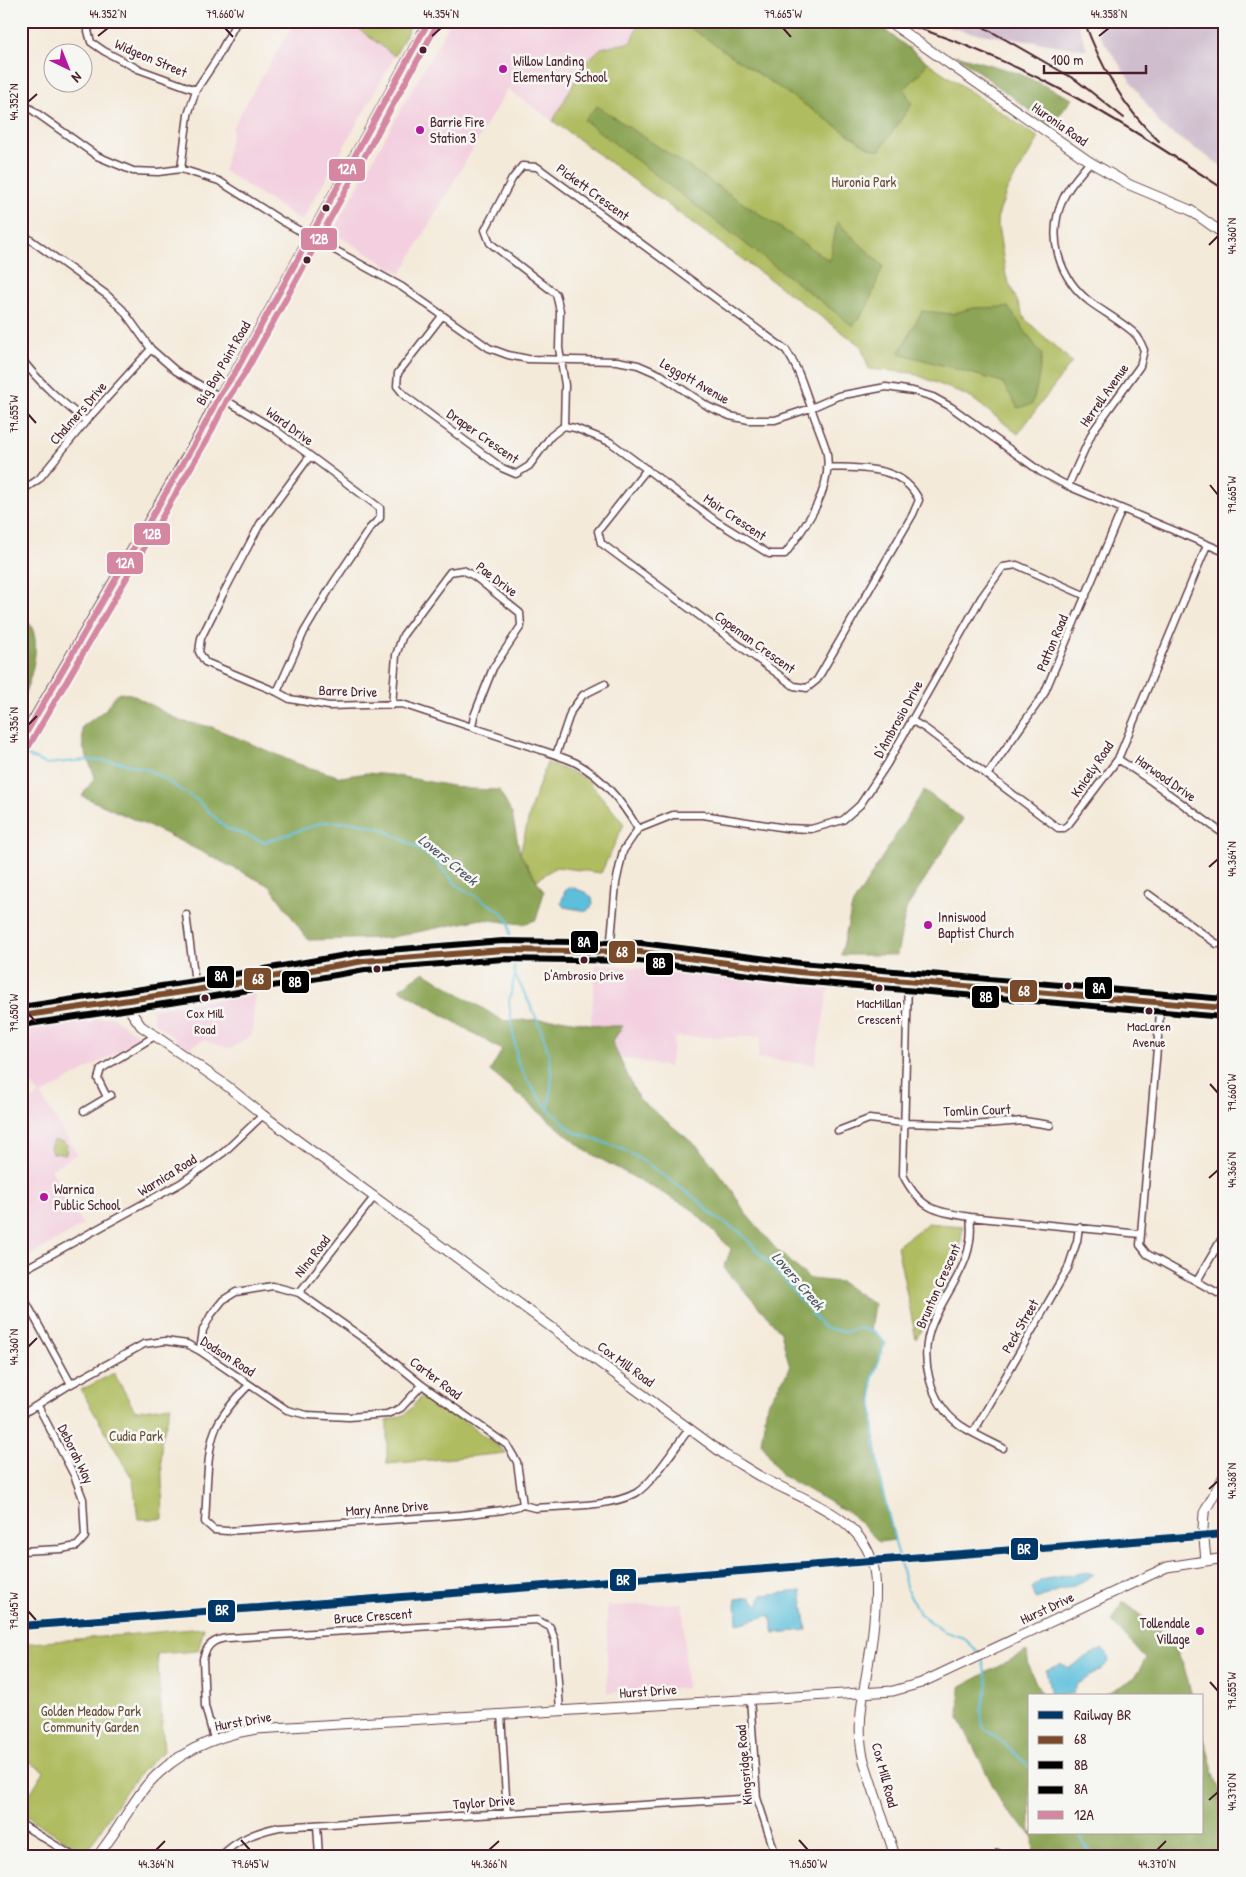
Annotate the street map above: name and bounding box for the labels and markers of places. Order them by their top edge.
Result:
unlabelled marker [418,45,428,55]
place label: Willow Landing Elementary School [513,51,608,87]
marker: Willow Landing Elementary School [497,63,509,75]
place label: Barrie Fire Station 3 [430,112,485,147]
marker: Barrie Fire Station 3 [414,124,426,136]
unlabelled marker [321,203,331,213]
unlabelled marker [302,255,312,265]
place label: Inniswood Baptist Church [938,907,1014,943]
marker: Inniswood Baptist Church [922,919,934,931]
marker: D'Ambrosio Drive [579,955,589,965]
unlabelled marker [372,964,382,974]
place label: D'Ambrosio Drive [544,966,624,984]
unlabelled marker [1063,981,1073,991]
marker: MacMillan Crescent [874,983,884,993]
marker: Cox Mill Road [200,993,210,1003]
place label: MacMillan Crescent [856,994,902,1028]
place label: Cox Mill Road [186,1004,224,1038]
marker: MacLaren Avenue [1144,1006,1154,1016]
place label: MacLaren Avenue [1127,1017,1171,1051]
place label: Warnica Public School [54,1179,121,1214]
marker: Warnica Public School [38,1191,50,1203]
place label: Tollendale Village [1140,1613,1190,1649]
marker: Tollendale Village [1194,1625,1206,1637]

